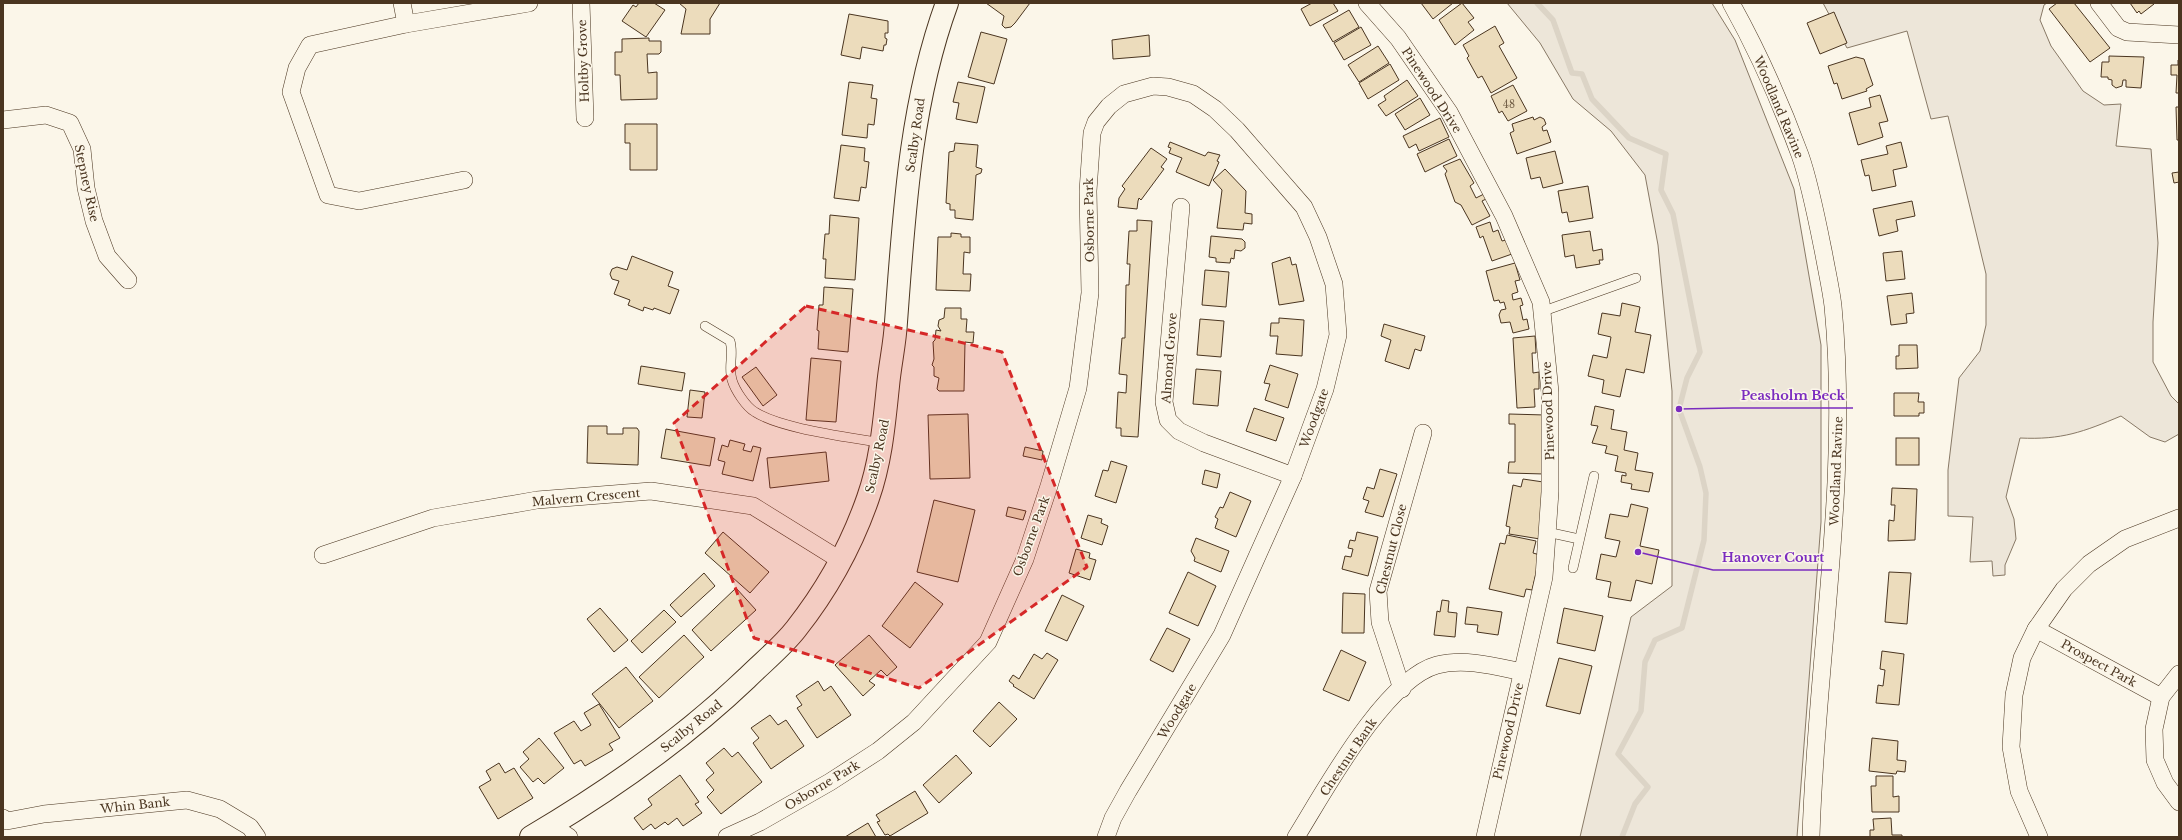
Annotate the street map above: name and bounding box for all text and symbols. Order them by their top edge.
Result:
street label: Holtby Grove [574,19,592,103]
street label: Pinewood Drive [1399,44,1465,136]
street label: Woodland Ravine [1750,53,1807,161]
street label: Scalby Road [902,97,928,173]
house number: 48 [1503,98,1515,111]
street label: Stepney Rise [71,143,103,223]
street label: Osborne Park [1081,177,1097,262]
street label: Almond Grove [1158,312,1180,405]
street label: Pinewood Drive [1539,361,1557,461]
callout: Peasholm Beck [1733,383,1853,408]
street label: Woodgate [1296,386,1332,451]
text: Peasholm Beck [1741,387,1846,404]
street label: Woodland Ravine [1827,416,1845,527]
street label: Scalby Road [862,418,892,494]
street label: Malvern Crescent [531,485,641,509]
street label: Osborne Park [1009,493,1053,578]
street label: Chestnut Close [1373,502,1410,596]
callout: Hanover Court [1713,545,1832,570]
text: Hanover Court [1722,549,1824,566]
street label: Prospect Park [2058,636,2140,690]
street label: Woodgate [1154,680,1200,742]
street label: Pinewood Drive [1490,681,1526,781]
street label: Scalby Road [657,697,725,755]
street label: Chestnut Bank [1316,715,1380,799]
street label: Osborne Park [782,756,863,813]
street label: Whin Bank [98,794,171,816]

